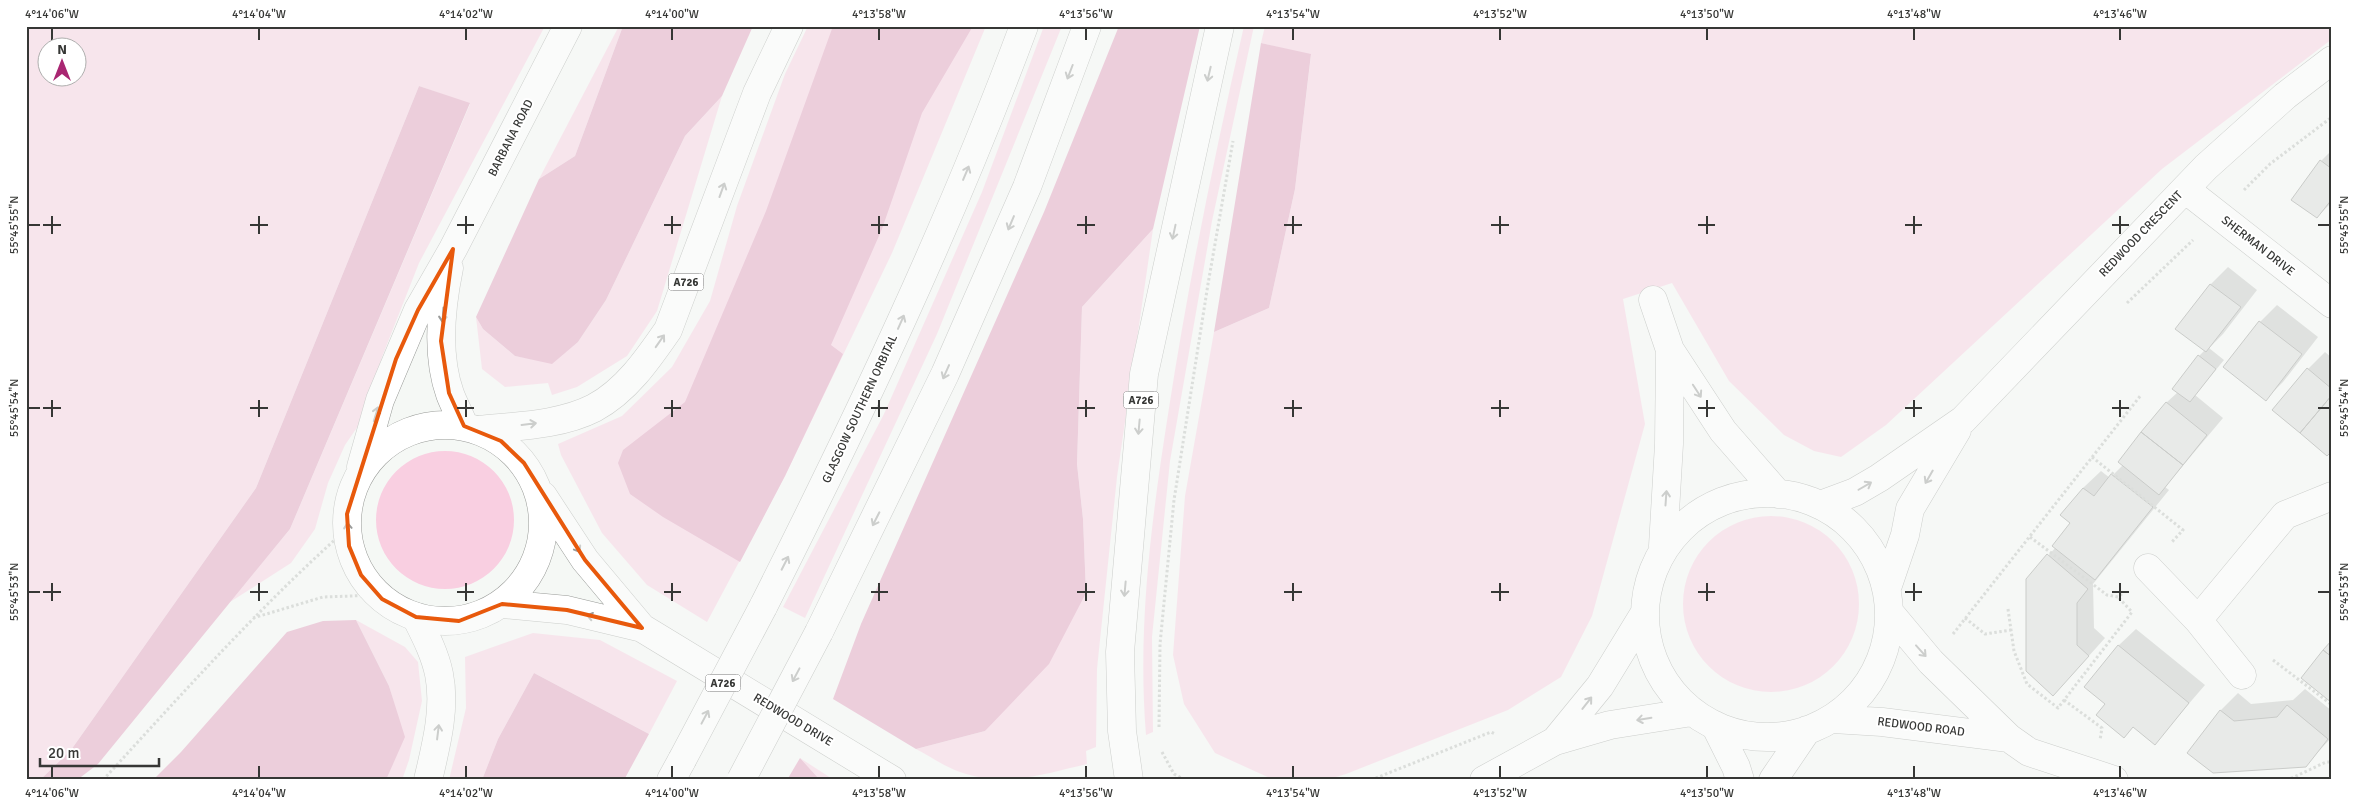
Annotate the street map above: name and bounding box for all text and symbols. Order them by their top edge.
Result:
text: 4°14'06"W [25,7,79,22]
text: 4°14'04"W [232,7,286,22]
text: 4°14'02"W [439,7,493,22]
text: 4°14'00"W [645,7,699,22]
text: 4°13'58"W [852,7,906,22]
text: 4°13'56"W [1059,7,1113,22]
text: 4°13'54"W [1266,7,1320,22]
text: 4°13'52"W [1473,7,1527,22]
text: 4°13'50"W [1680,7,1734,22]
text: 4°13'48"W [1887,7,1941,22]
text: 4°13'46"W [2093,7,2147,22]
north arrow [38,38,88,88]
text: N [57,41,67,58]
one-way arrow [1065,64,1074,79]
one-way arrow [1204,65,1213,81]
street label: BARBANA ROAD [485,97,537,179]
one-way arrow [961,166,971,181]
one-way arrow [718,183,727,199]
street label: REDWOOD CRESCENT [2096,188,2186,280]
text: 55°45'55"N [7,196,22,254]
text: 55°45'55"N [2337,196,2352,254]
street label: SHERMAN DRIVE [2218,213,2298,279]
one-way arrow [1005,215,1015,230]
one-way arrow [1169,224,1178,240]
road number: A726 [668,274,704,290]
one-way arrow [438,306,447,322]
one-way arrow [896,315,906,330]
street label: GLASGOW SOUTHERN ORBITAL [819,332,901,486]
one-way arrow [655,334,665,348]
one-way arrow [941,364,951,379]
text: 55°45'54"N [7,379,22,437]
text: 55°45'54"N [2337,379,2352,437]
one-way arrow [1692,384,1702,398]
road number: A726 [1124,392,1158,408]
one-way arrow [372,407,382,423]
one-way arrow [1134,418,1144,434]
one-way arrow [521,419,537,429]
one-way arrow [1924,470,1934,485]
one-way arrow [1858,481,1872,491]
one-way arrow [1661,490,1670,506]
one-way arrow [871,511,880,526]
one-way arrow [343,522,353,538]
one-way arrow [571,538,581,552]
one-way arrow [781,556,790,571]
text: 55°45'53"N [7,563,22,621]
text: 55°45'53"N [2337,563,2352,621]
one-way arrow [1121,580,1130,596]
one-way arrow [587,612,603,621]
one-way arrow [1915,644,1926,657]
one-way arrow [791,667,801,682]
road number: A726 [706,674,740,691]
street label: REDWOOD DRIVE [750,690,836,750]
one-way arrow [1581,697,1592,710]
one-way arrow [701,710,710,725]
street label: REDWOOD ROAD [1876,714,1966,740]
one-way arrow [1636,715,1652,725]
one-way arrow [433,724,443,740]
scale bar [40,736,159,768]
text: 20 m [48,744,79,762]
text: 4°14'06"W [25,786,79,801]
text: 4°14'04"W [232,786,286,801]
text: 4°14'02"W [439,786,493,801]
text: 4°14'00"W [645,786,699,801]
text: 4°13'58"W [852,786,906,801]
text: 4°13'56"W [1059,786,1113,801]
text: 4°13'54"W [1266,786,1320,801]
text: 4°13'52"W [1473,786,1527,801]
text: 4°13'50"W [1680,786,1734,801]
text: 4°13'48"W [1887,786,1941,801]
text: 4°13'46"W [2093,786,2147,801]

